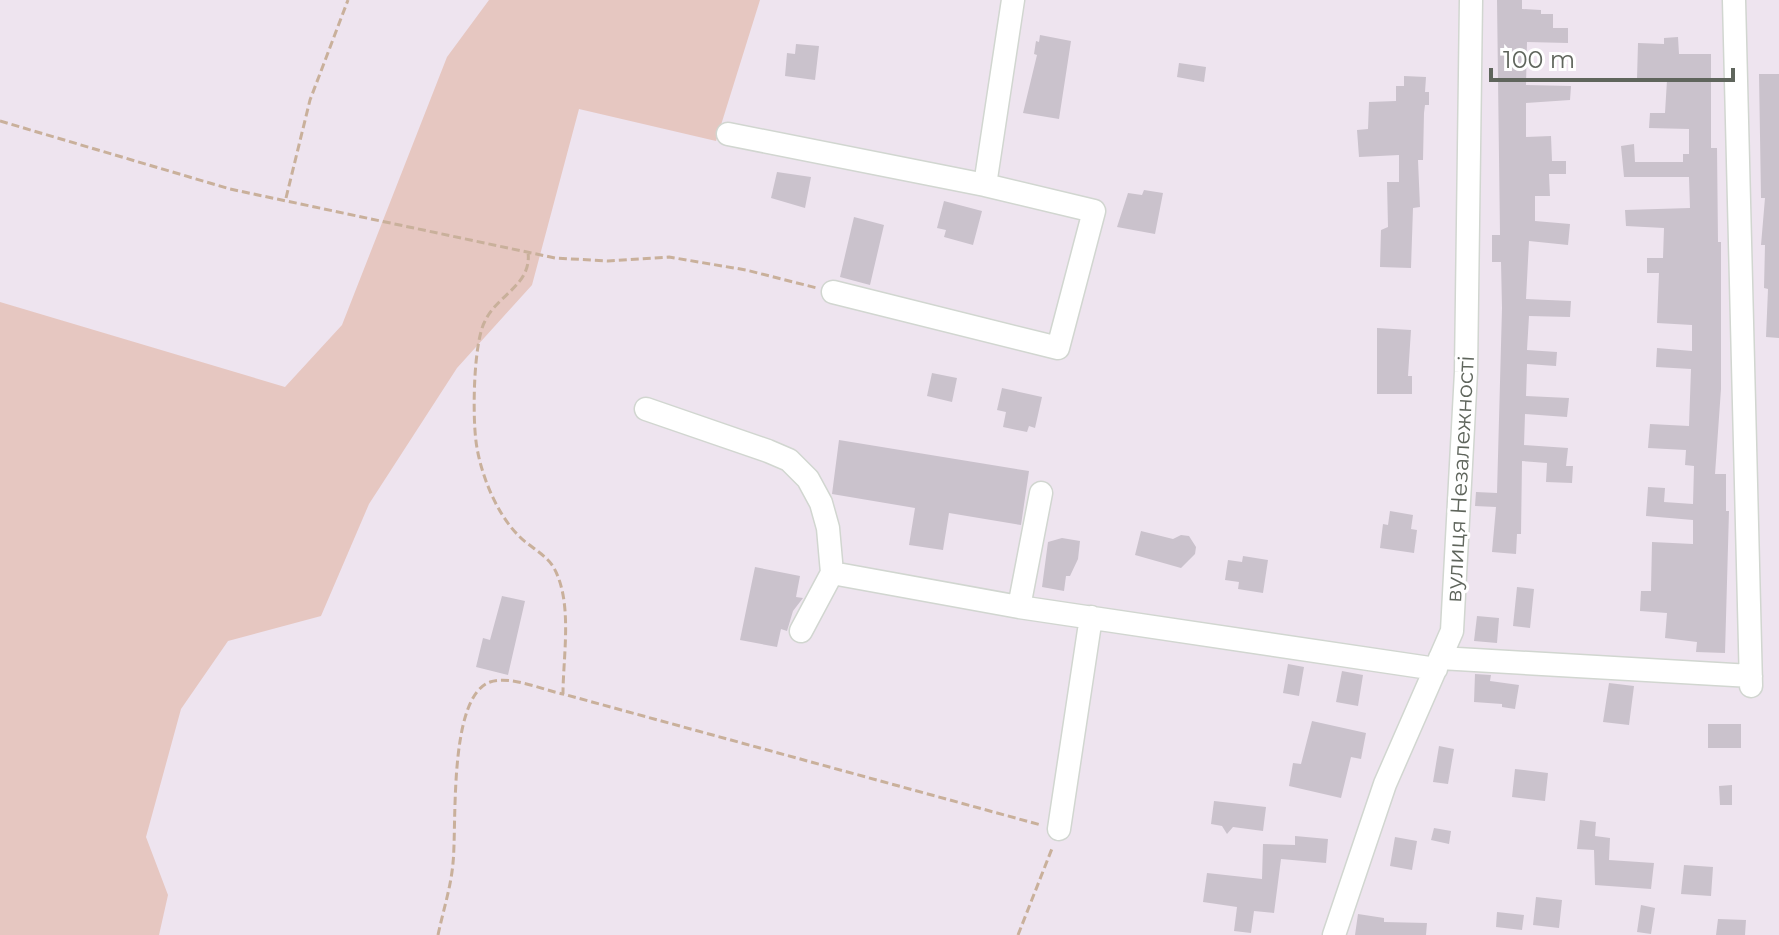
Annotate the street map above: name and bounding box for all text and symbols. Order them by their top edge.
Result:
scale bar [1491,32,1733,82]
text: 100 m [1503,45,1575,74]
street label: вулиця Незалежності [1440,355,1480,603]

